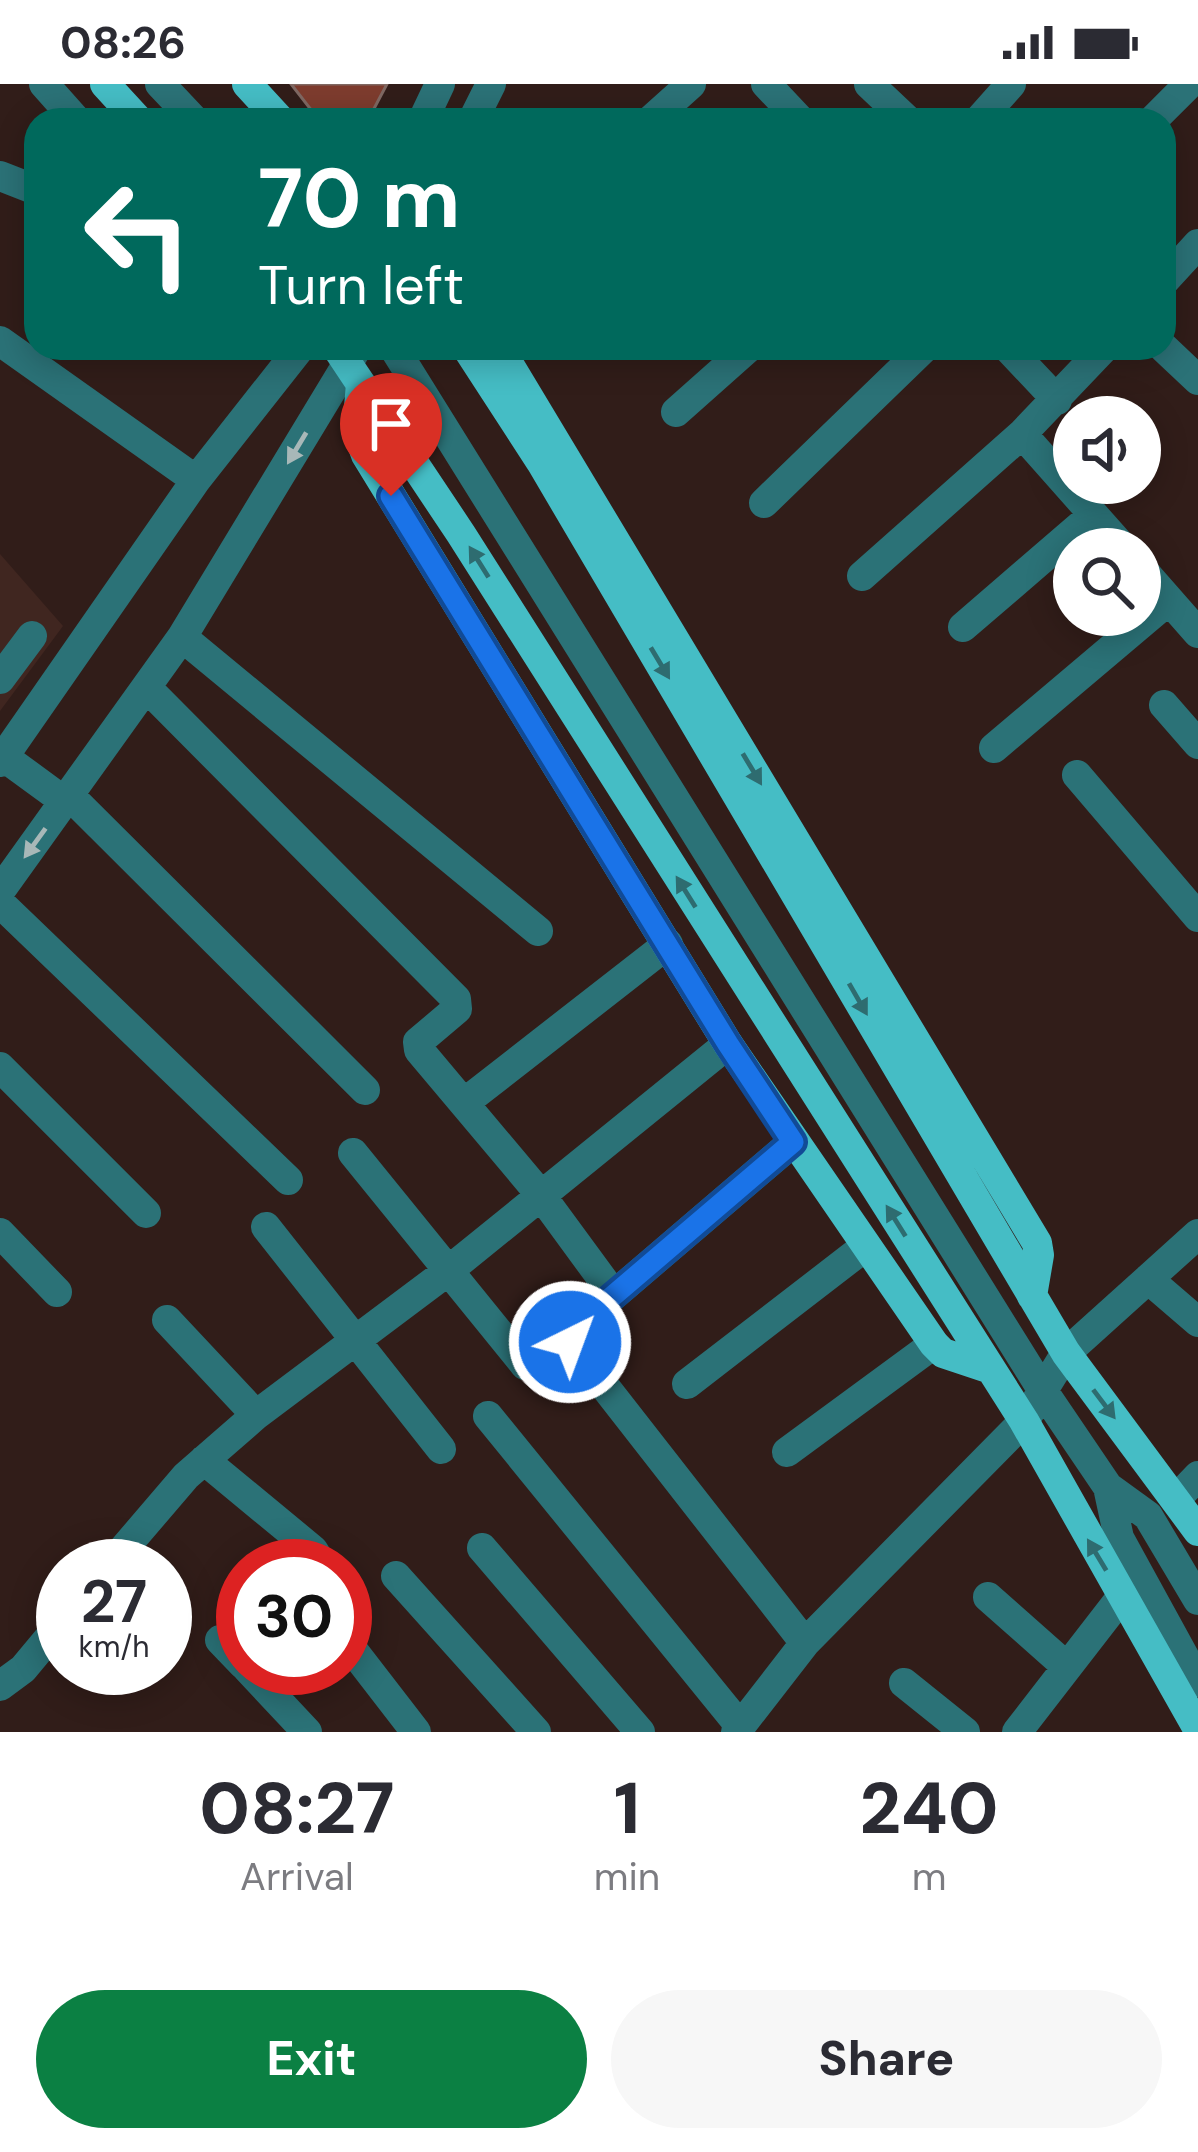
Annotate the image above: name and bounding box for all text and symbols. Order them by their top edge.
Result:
text: 08:26 [60,13,186,72]
text: 70 m [258,144,461,253]
icon: left [60,156,216,312]
text: Turn left [258,250,464,321]
pin [340,373,442,496]
icon: arrive [358,391,424,457]
map controls [1053,396,1161,636]
button: sound [1053,396,1161,504]
one-way arrow [287,432,309,465]
button: search [1053,528,1161,636]
one-way arrow [469,545,490,579]
one-way arrow [648,646,669,680]
one-way arrow [741,752,762,786]
one-way arrow [23,827,47,859]
one-way arrow [676,876,698,909]
one-way arrow [846,982,867,1016]
one-way arrow [885,1205,907,1238]
position arrow [507,1279,633,1405]
one-way arrow [1091,1388,1115,1419]
one-way arrow [1088,1538,1109,1572]
speed limit sign: 30 [216,1539,372,1695]
text: 27 [81,1562,147,1641]
text: km/h [79,1627,149,1666]
text: 08:27 [199,1762,394,1855]
text: 1 [614,1762,640,1855]
text: 240 [860,1762,999,1855]
text: Arrival [240,1851,354,1902]
text: min [594,1851,660,1902]
text: m [912,1851,946,1902]
button: Exit [36,1990,587,2128]
button: Share [611,1990,1162,2128]

